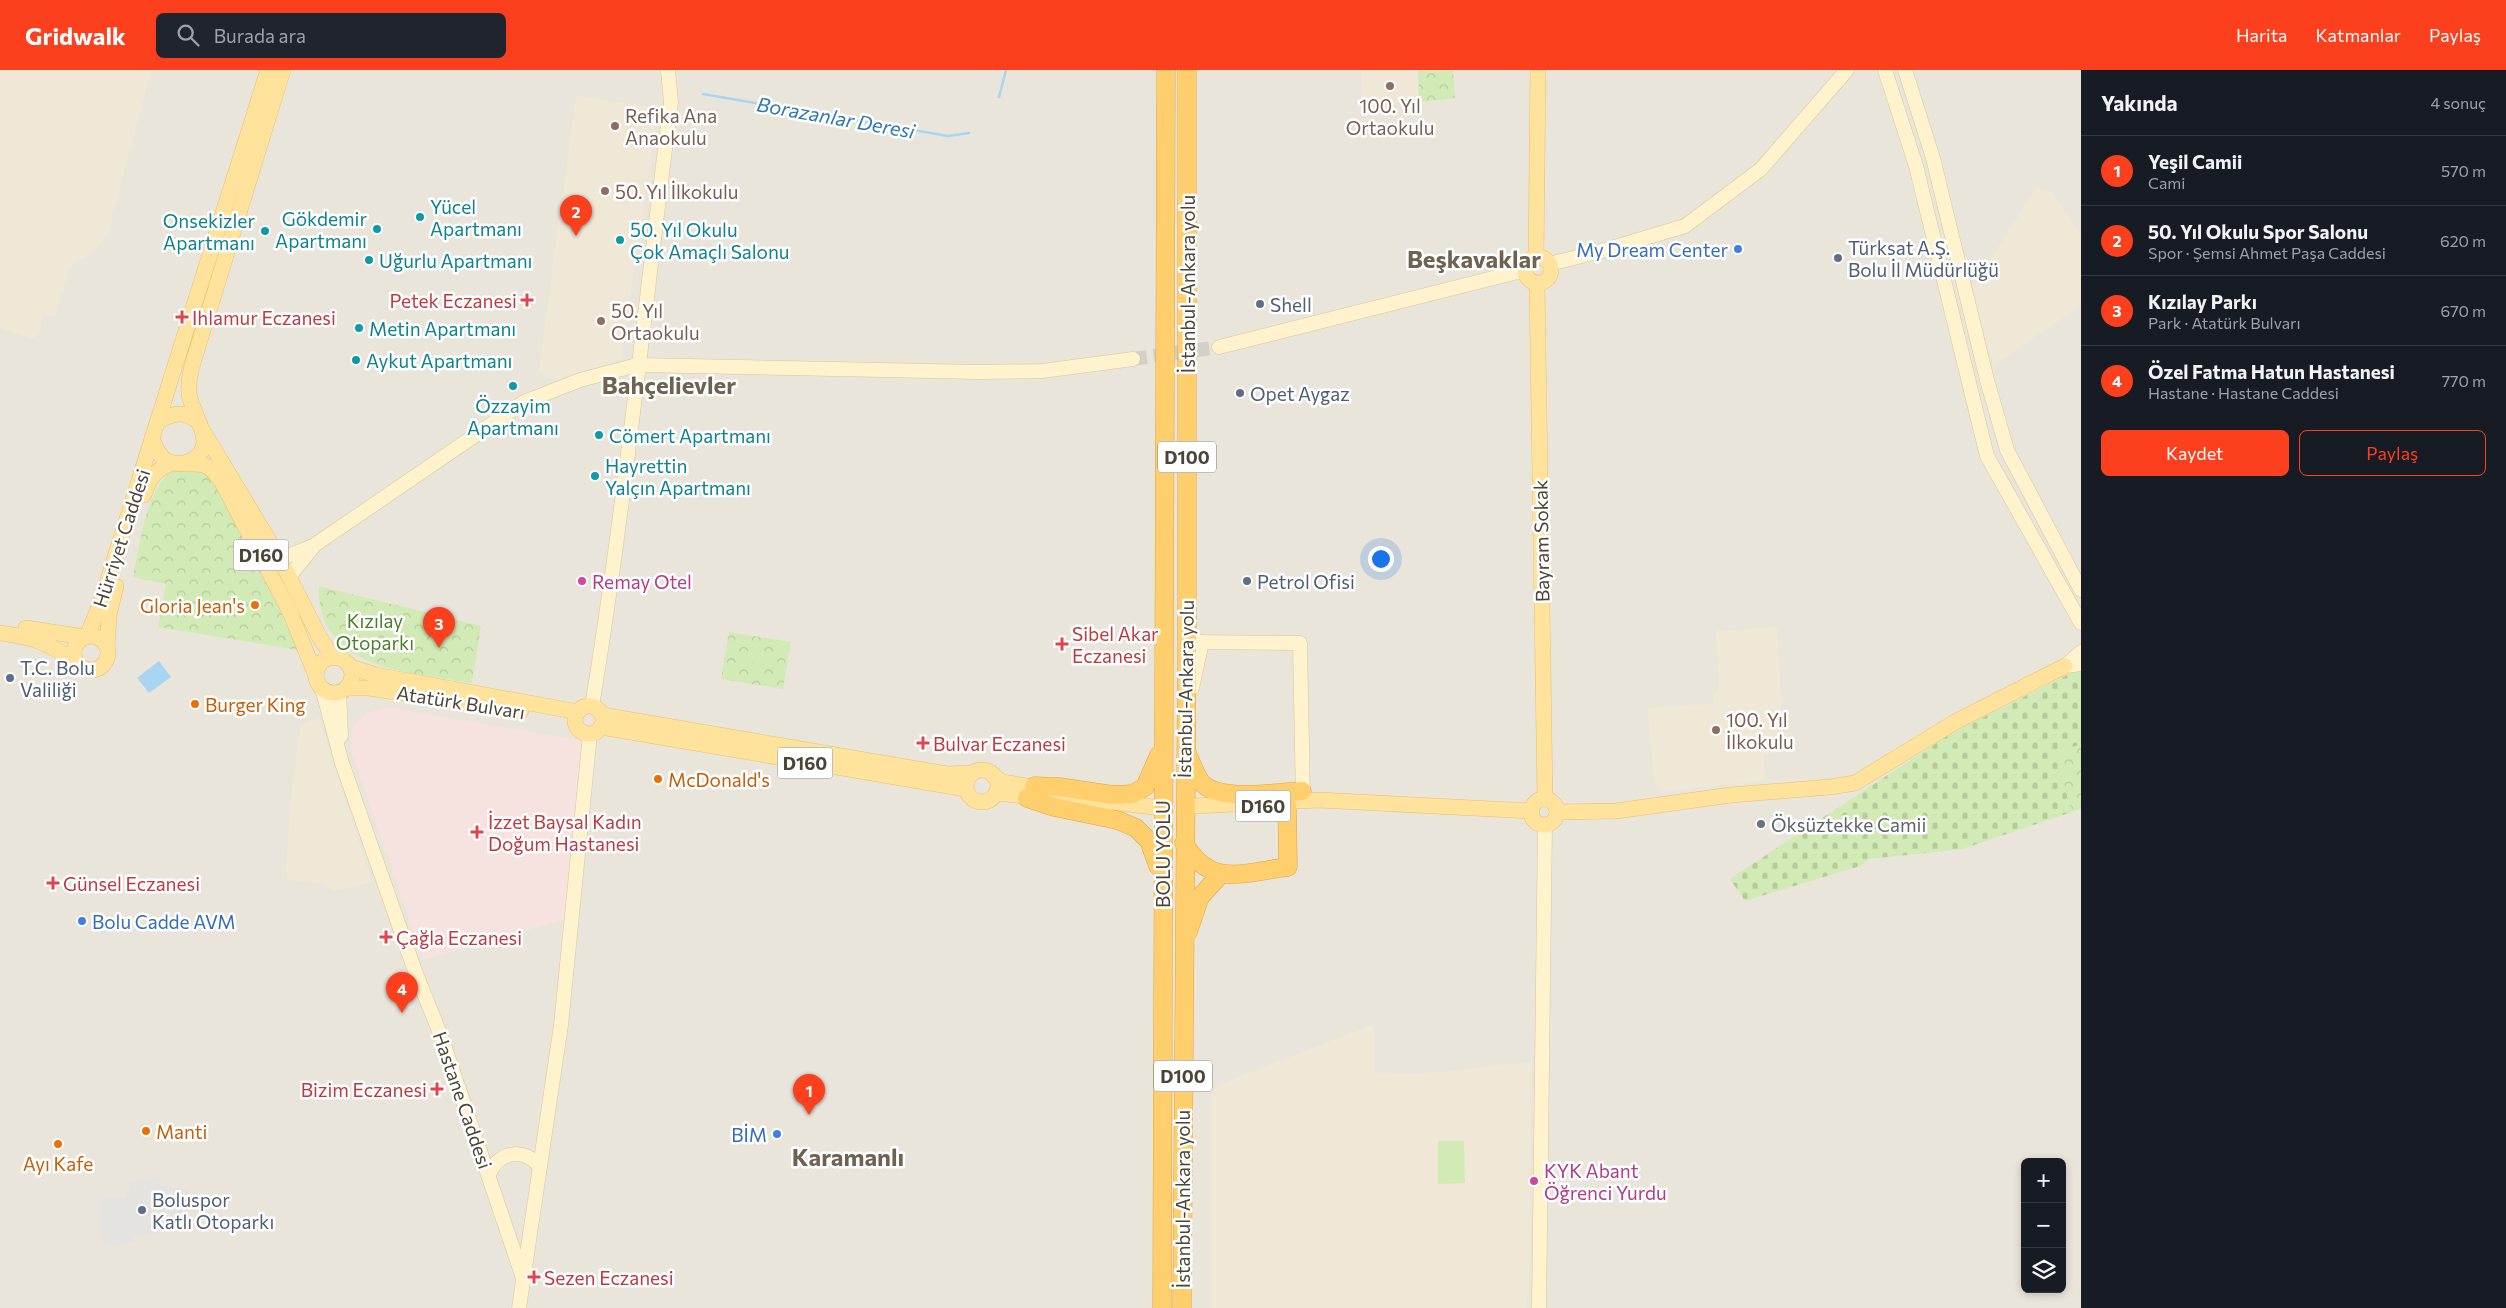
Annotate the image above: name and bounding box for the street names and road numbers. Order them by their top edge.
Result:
street label: İstanbul-Ankara yolu [1176,195,1199,373]
road number: D100 [1158,442,1216,472]
street label: Hürriyet Caddesi [88,466,154,610]
street label: Bayram Sokak [1528,480,1554,602]
road number: D160 [234,540,288,570]
street label: İstanbul-Ankara yolu [1172,600,1198,778]
street label: Atatürk Bulvarı [395,680,527,724]
road number: D160 [778,748,832,778]
road number: D160 [1236,790,1290,821]
street label: BOLU YOLU [1151,800,1174,908]
street label: Hastane Caddesi [429,1028,497,1172]
road number: D100 [1154,1060,1212,1091]
street label: İstanbul-Ankara yolu [1171,1110,1194,1288]

